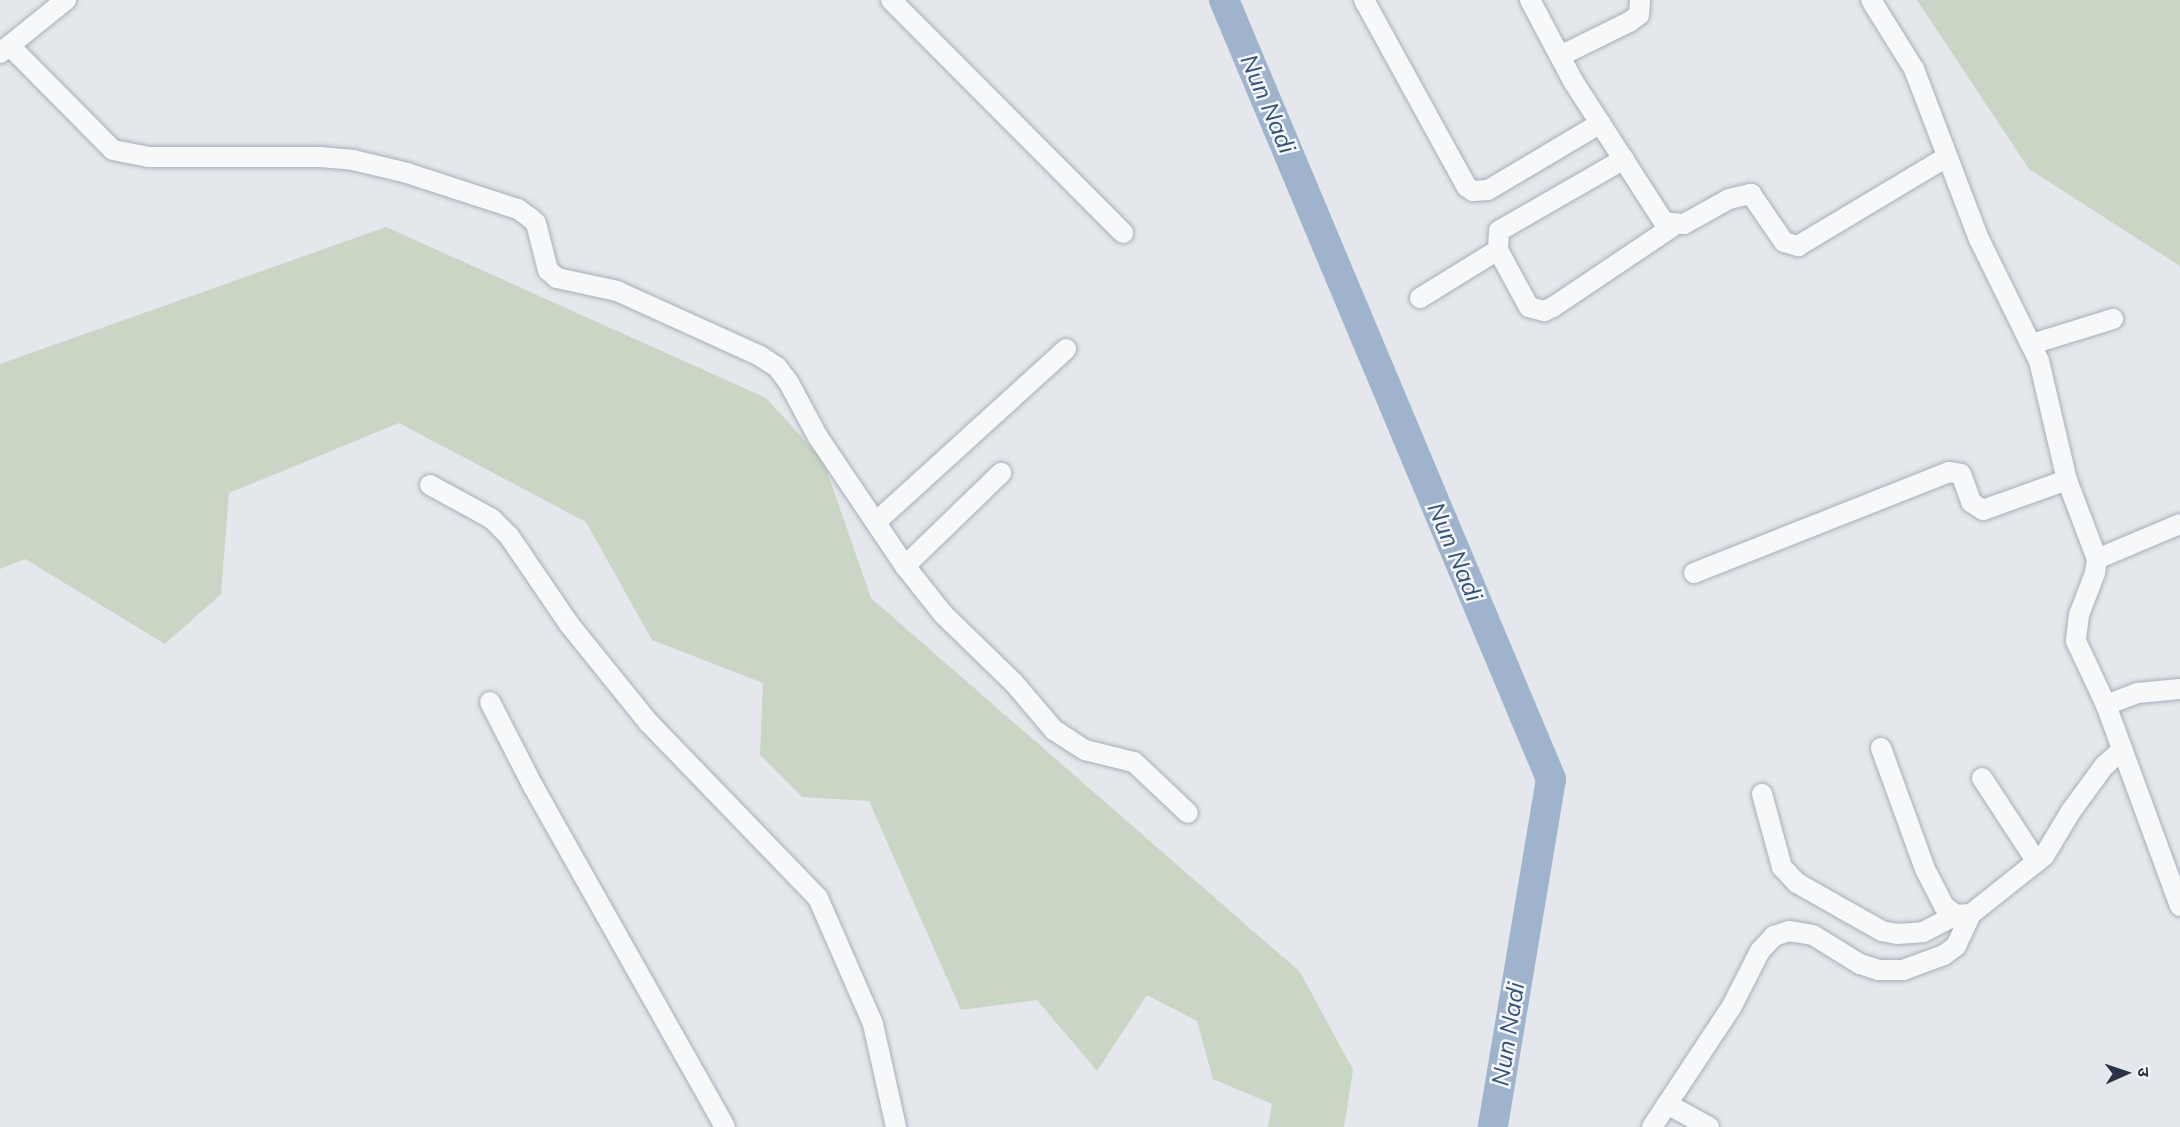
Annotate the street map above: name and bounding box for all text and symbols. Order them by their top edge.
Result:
water label: Nun Nadi [1234,50,1302,158]
water label: Nun Nadi [1421,498,1489,606]
water label: Nun Nadi [1486,980,1530,1088]
north arrow [2096,1043,2156,1103]
text: उ [2134,1067,2154,1077]

